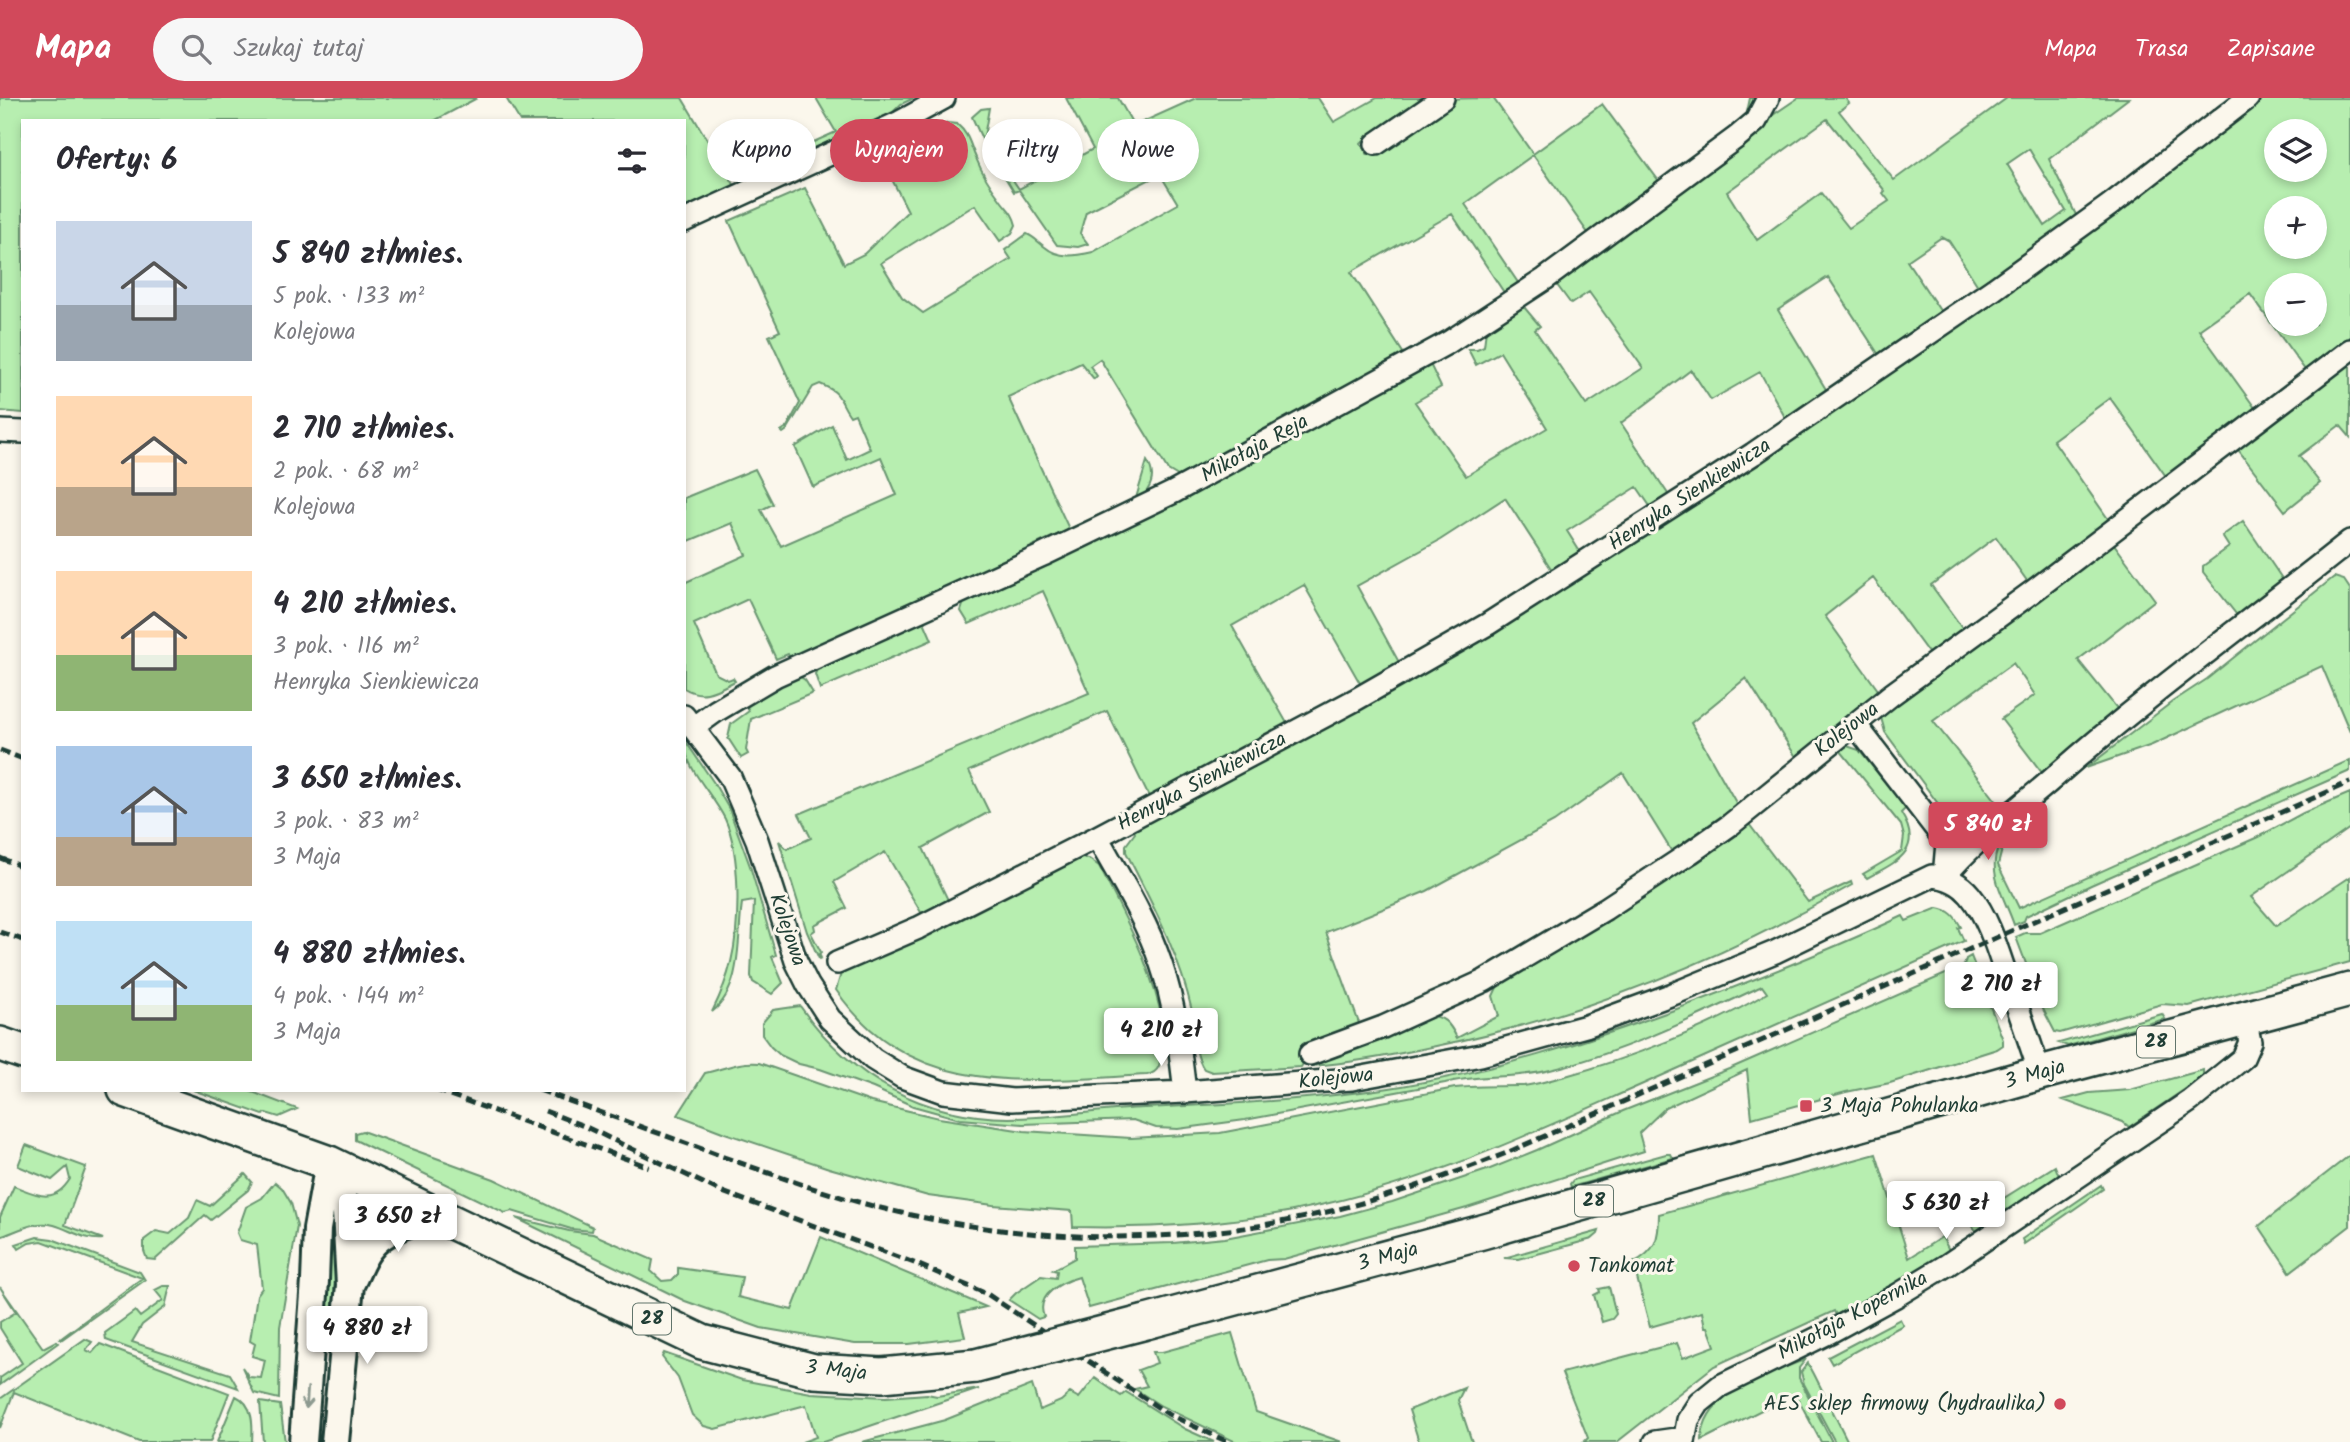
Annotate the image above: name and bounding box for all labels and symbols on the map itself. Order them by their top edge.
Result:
street label: Mikołaja Reja [1195,406,1315,492]
street label: Henryka Sienkiewicza [1602,430,1778,560]
street label: Kolejowa [1807,694,1887,766]
street label: Henryka Sienkiewicza [1111,723,1293,841]
pin: 5 840 zł [1916,802,2060,862]
street label: Kolejowa [759,889,815,971]
pin: 2 710 zł [1929,962,2073,1022]
pin: 4 210 zł [1089,1009,1233,1068]
road number: 28 [2137,1026,2175,1058]
street label: 3 Maja [2001,1051,2069,1099]
street label: Kolejowa [1297,1059,1375,1099]
place label: 3 Maja Pohulanka [1820,1090,1979,1123]
marker: 3 Maja Pohulanka [1798,1098,1814,1114]
pin: 5 630 zł [1874,1182,2018,1241]
road number: 28 [1575,1186,1613,1217]
pin: 3 650 zł [326,1194,470,1254]
street label: 3 Maja [1354,1233,1422,1281]
place label: Tankomat [1588,1250,1675,1283]
marker: Tankomat [1566,1258,1582,1274]
street label: Mikołaja Kopernika [1772,1262,1934,1370]
road number: 28 [633,1303,671,1334]
pin: 4 880 zł [295,1306,439,1366]
street label: 3 Maja [803,1351,869,1391]
one-way arrow [300,1386,313,1408]
place label: AES sklep firmowy (hydraulika) [1764,1388,2046,1421]
marker: AES sklep firmowy (hydraulika) [2052,1396,2068,1412]

